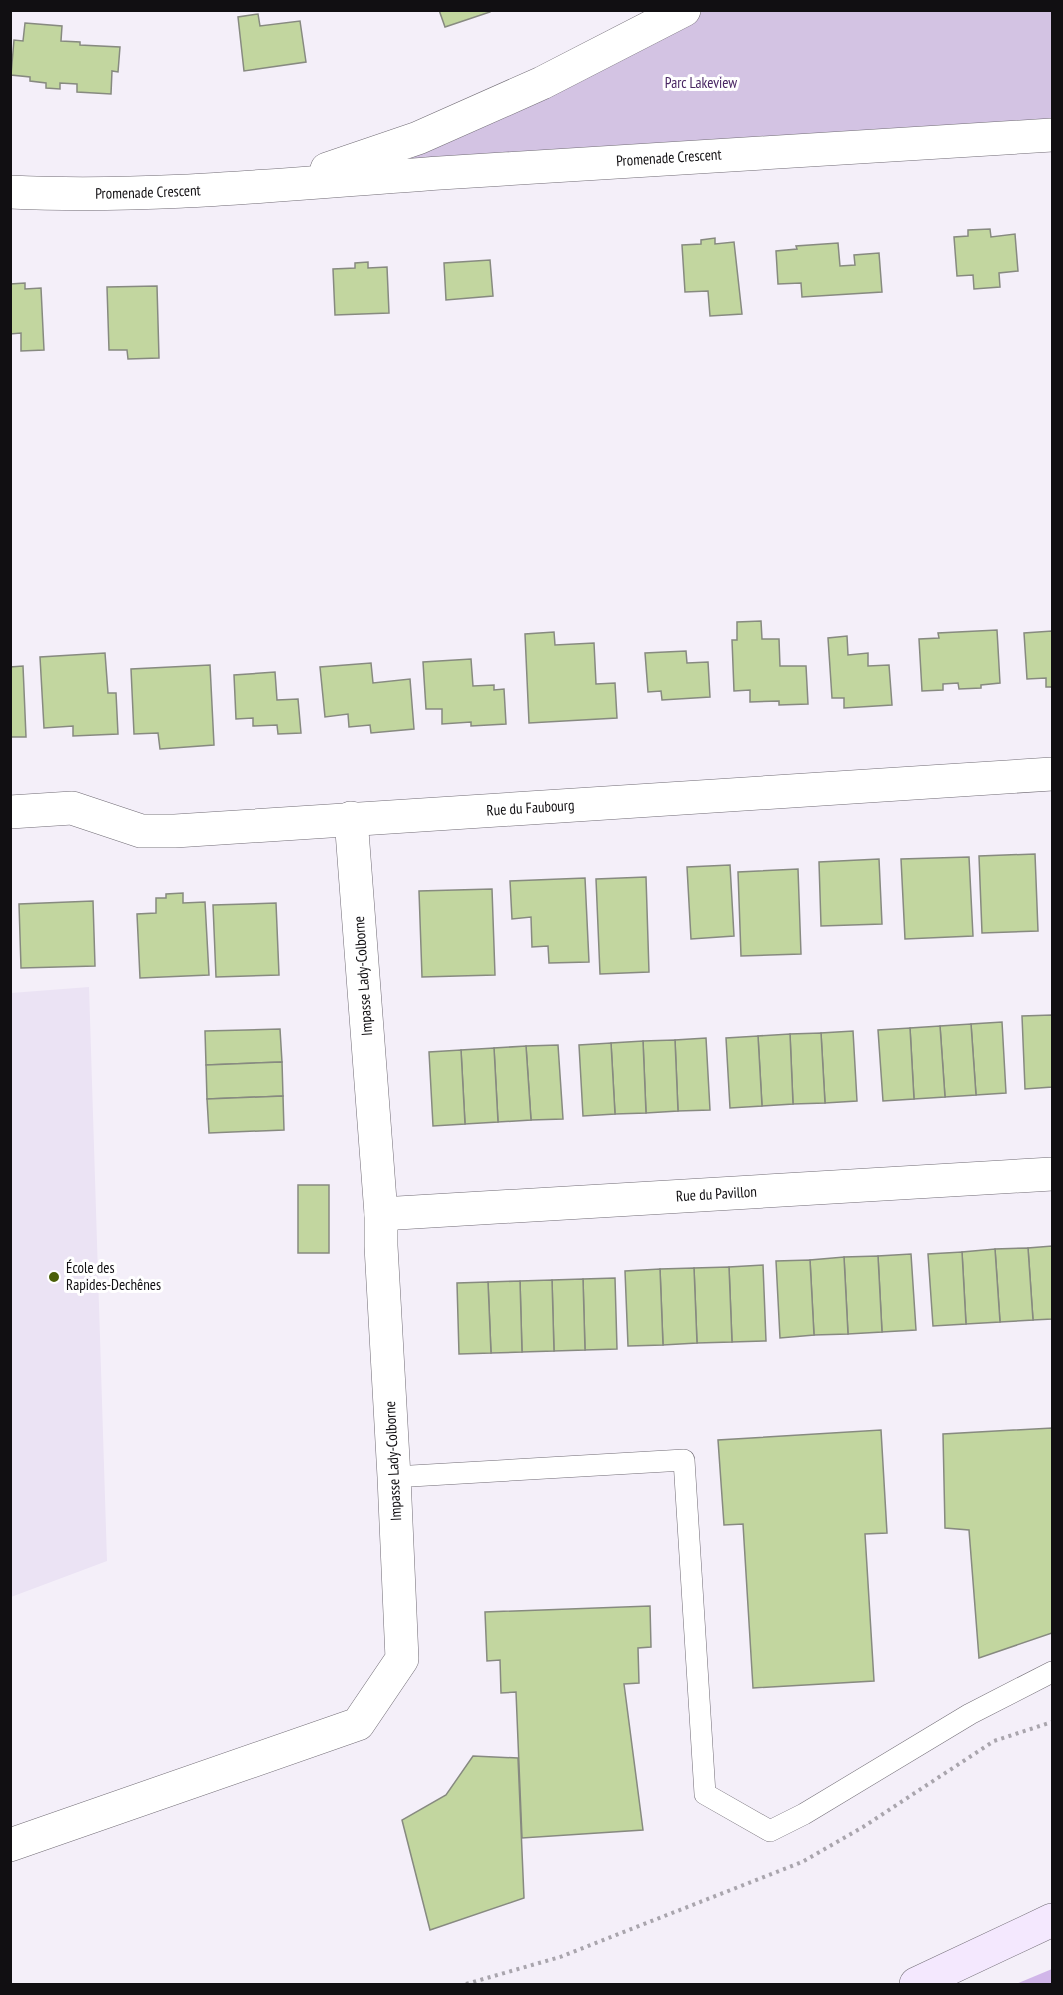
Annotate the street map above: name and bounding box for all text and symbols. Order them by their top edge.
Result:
park label: Parc Lakeview [665,73,737,92]
street label: Promenade Crescent [615,144,722,170]
street label: Promenade Crescent [95,180,201,203]
street label: Rue du Faubourg [486,795,575,820]
street label: Impasse Lady-Colborne [349,915,376,1037]
street label: Rue du Pavillon [675,1182,757,1205]
place label: École des Rapides-Dechênes [66,1258,161,1294]
marker: École des Rapides-Dechênes [47,1270,61,1284]
street label: Impasse Lady-Colborne [380,1401,405,1522]

